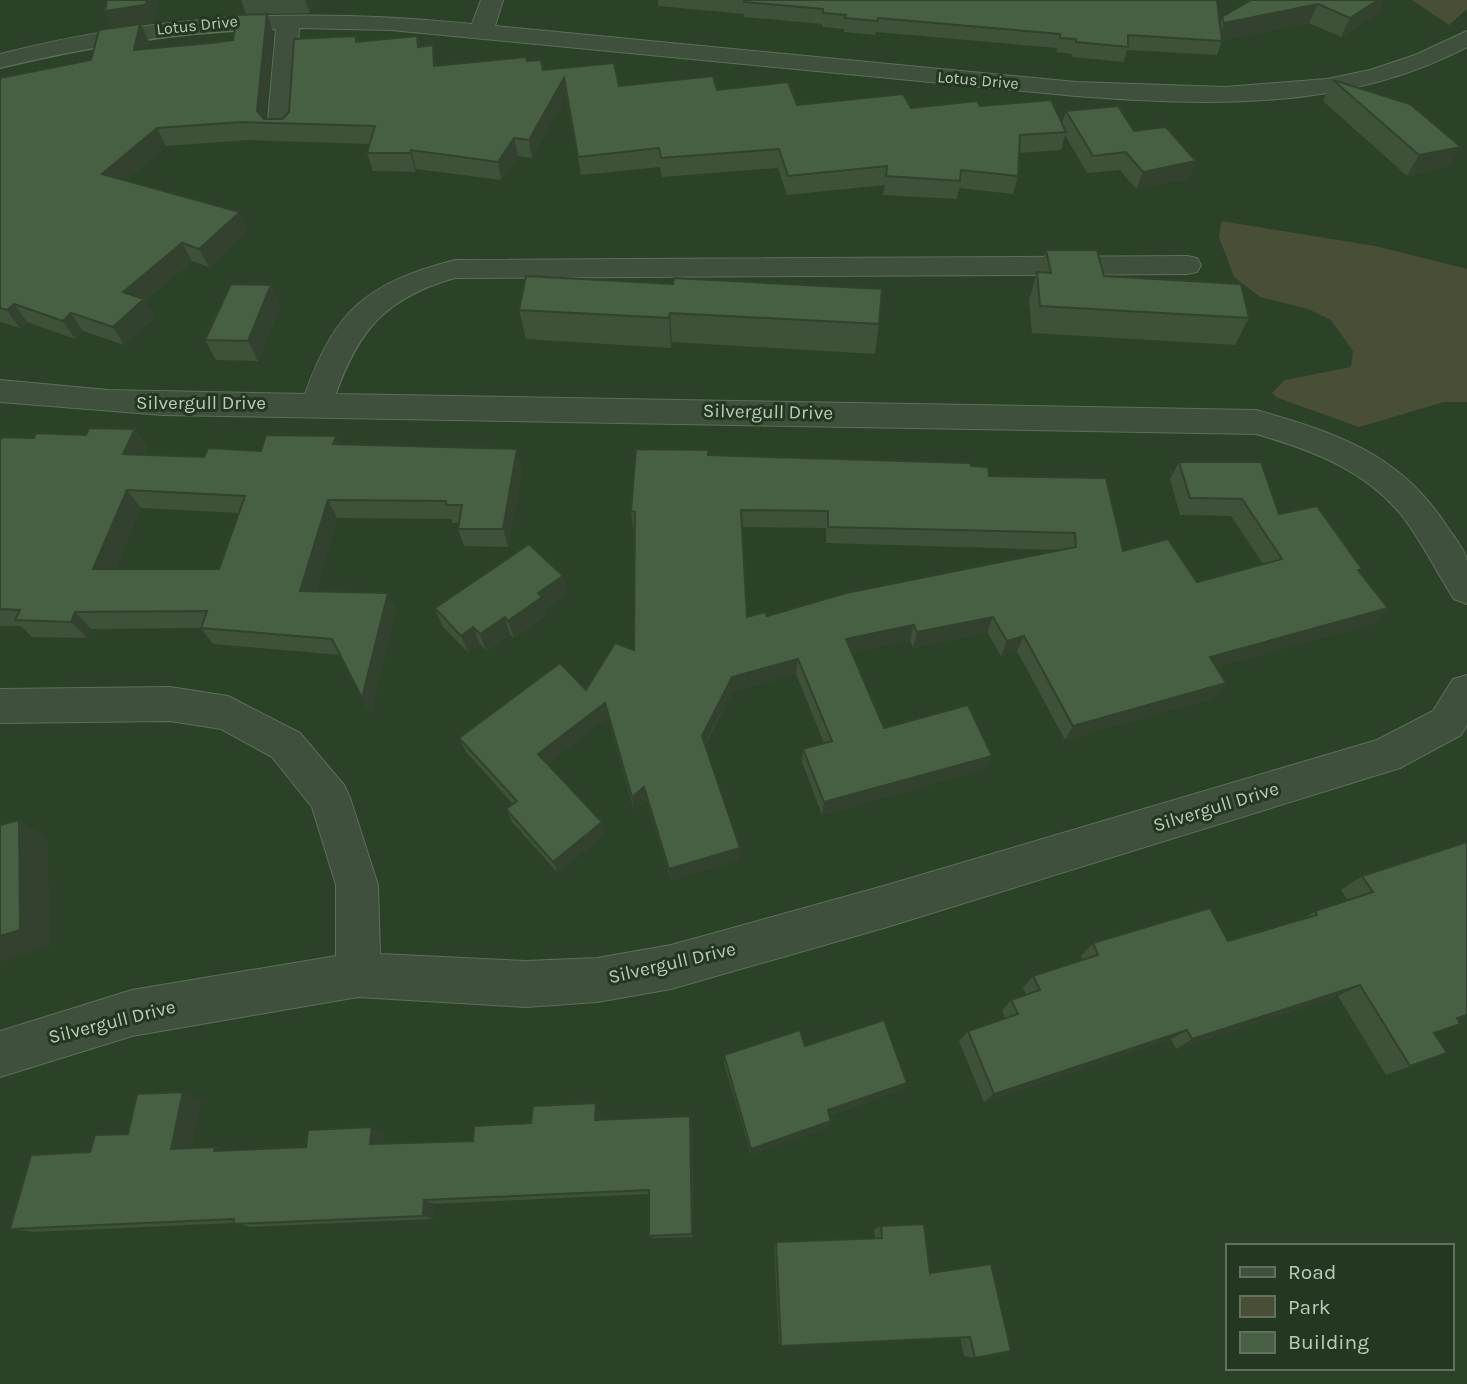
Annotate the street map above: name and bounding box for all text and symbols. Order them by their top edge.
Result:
street label: Lotus Drive [155,11,239,39]
street label: Lotus Drive [937,67,1019,93]
street label: Silvergull Drive [136,392,266,414]
street label: Silvergull Drive [703,400,833,424]
street label: Silvergull Drive [1151,777,1281,837]
street label: Silvergull Drive [606,938,738,988]
street label: Silvergull Drive [46,996,178,1048]
legend [1226,1244,1453,1370]
text: Road [1288,1260,1336,1284]
text: Park [1288,1295,1331,1319]
text: Building [1288,1330,1369,1354]

